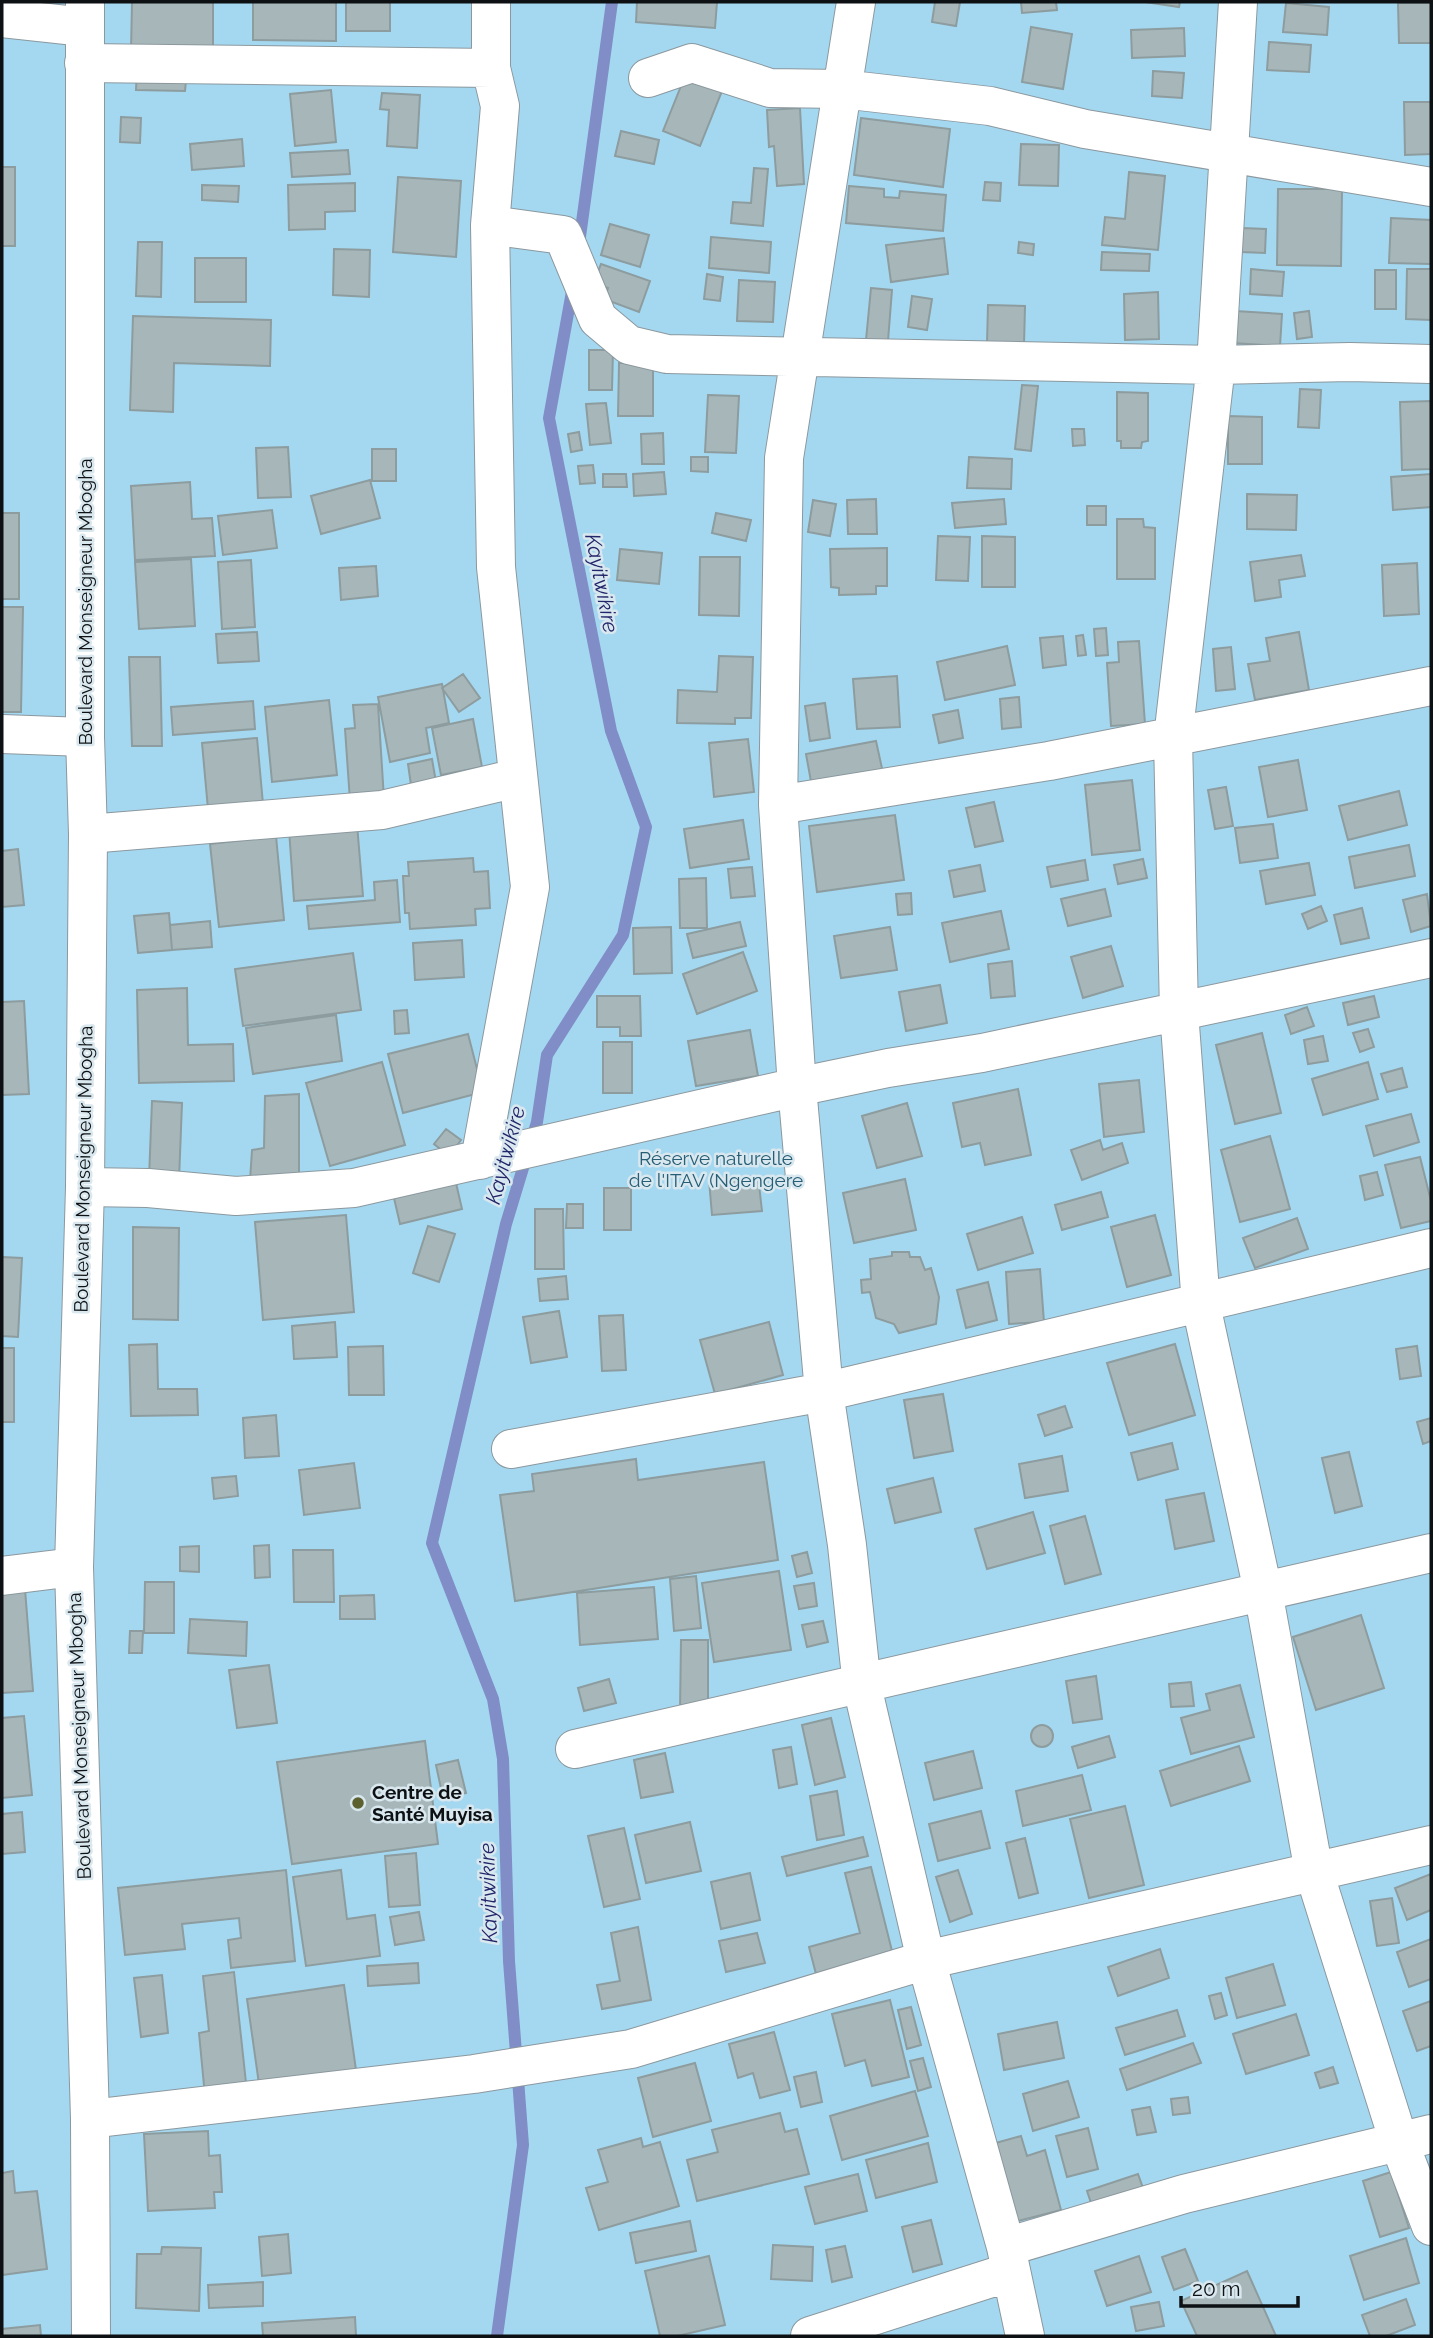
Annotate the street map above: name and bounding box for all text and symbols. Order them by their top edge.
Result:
street label: Boulevard Monseigneur Mbogha [74,458,96,746]
water label: Kayitwikire [580,531,624,635]
street label: Boulevard Monseigneur Mbogha [69,1025,97,1313]
water label: Kayitwikire [480,1103,530,1207]
park label: Réserve naturelle de l'ITAV (Ngengere [629,1147,803,1191]
street label: Boulevard Monseigneur Mbogha [63,1592,95,1880]
place label: Centre de Santé Muyisa [372,1781,493,1825]
marker: Centre de Santé Muyisa [350,1795,366,1811]
water label: Kayitwikire [474,1842,502,1944]
scale bar [1181,2264,1298,2308]
text: 20 m [1192,2276,1240,2301]

